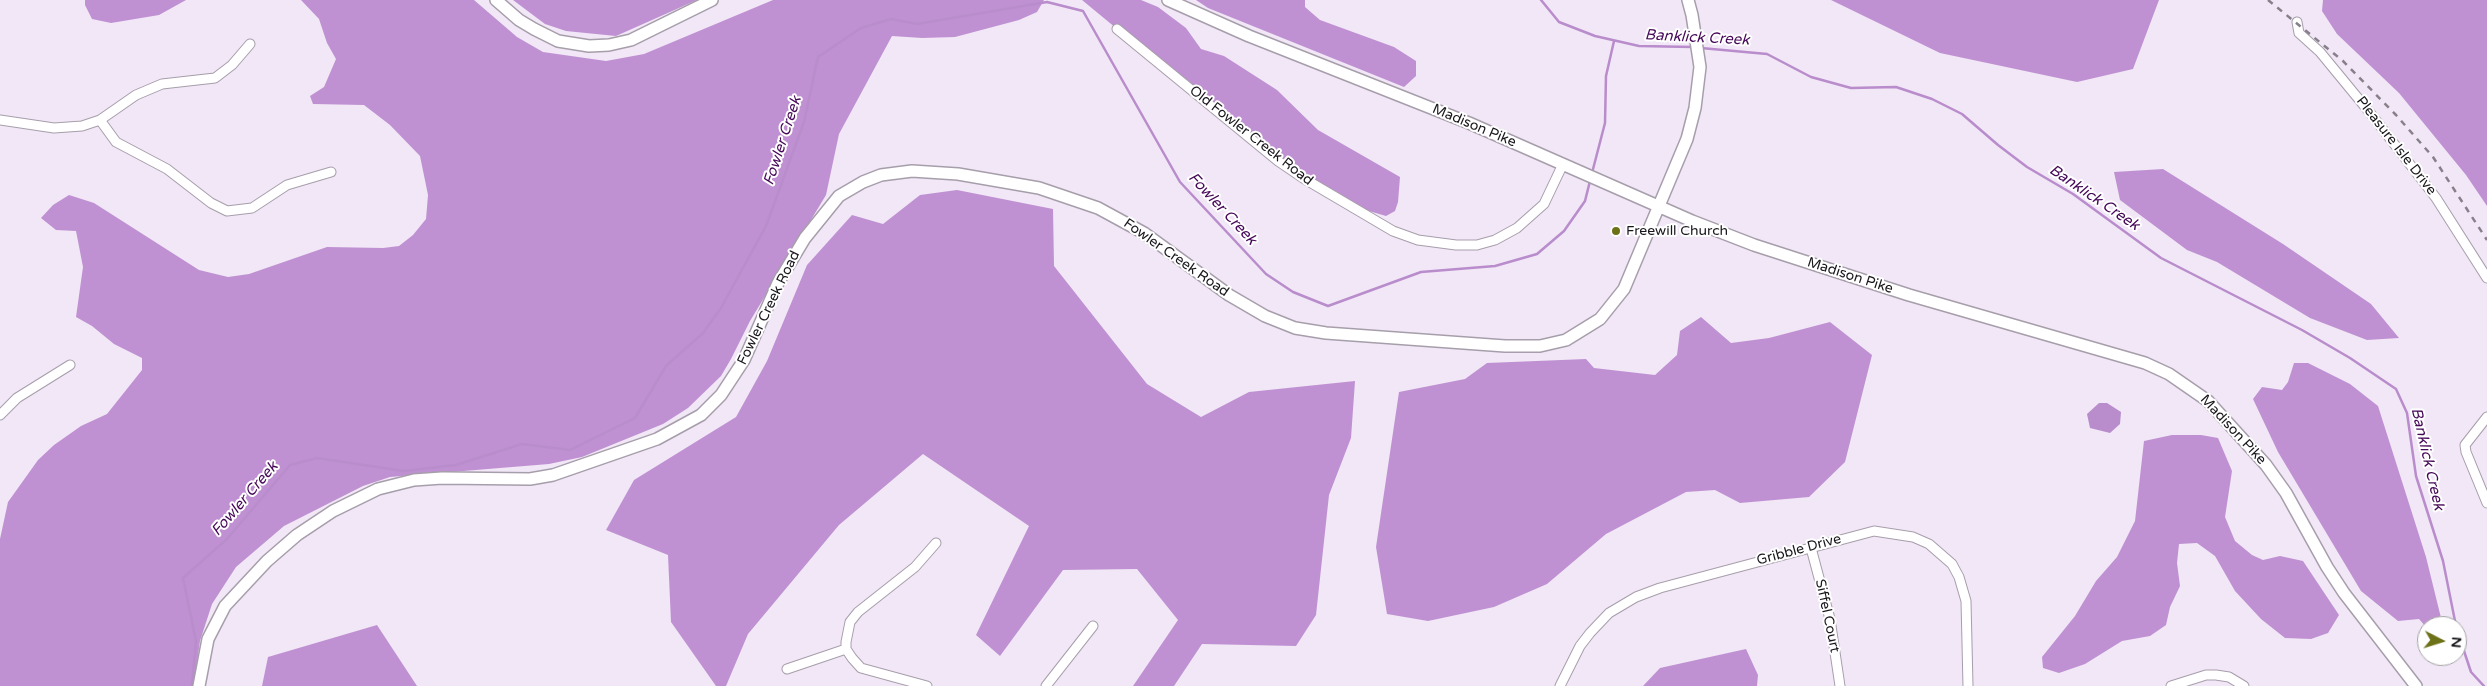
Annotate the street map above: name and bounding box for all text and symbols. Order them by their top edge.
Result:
water label: Banklick Creek [1644,26,1750,50]
street label: Old Fowler Creek Road [1186,83,1316,189]
street label: Pleasure Isle Drive [2352,93,2440,199]
water label: Fowler Creek [760,94,806,188]
street label: Madison Pike [1430,101,1518,151]
water label: Banklick Creek [2046,161,2142,235]
water label: Fowler Creek [1184,169,1260,249]
street label: Fowler Creek Road [1120,215,1232,301]
place label: Freewill Church [1626,223,1728,239]
marker: Freewill Church [1610,225,1622,237]
street label: Fowler Creek Road [734,248,804,368]
street label: Madison Pike [1805,254,1895,298]
street label: Madison Pike [2196,392,2270,468]
water label: Banklick Creek [2406,406,2448,512]
water label: Fowler Creek [208,458,282,540]
street label: Gribble Drive [1755,531,1843,569]
street label: Siffel Court [1811,578,1843,654]
north arrow [2417,616,2467,666]
text: N [2447,636,2465,649]

